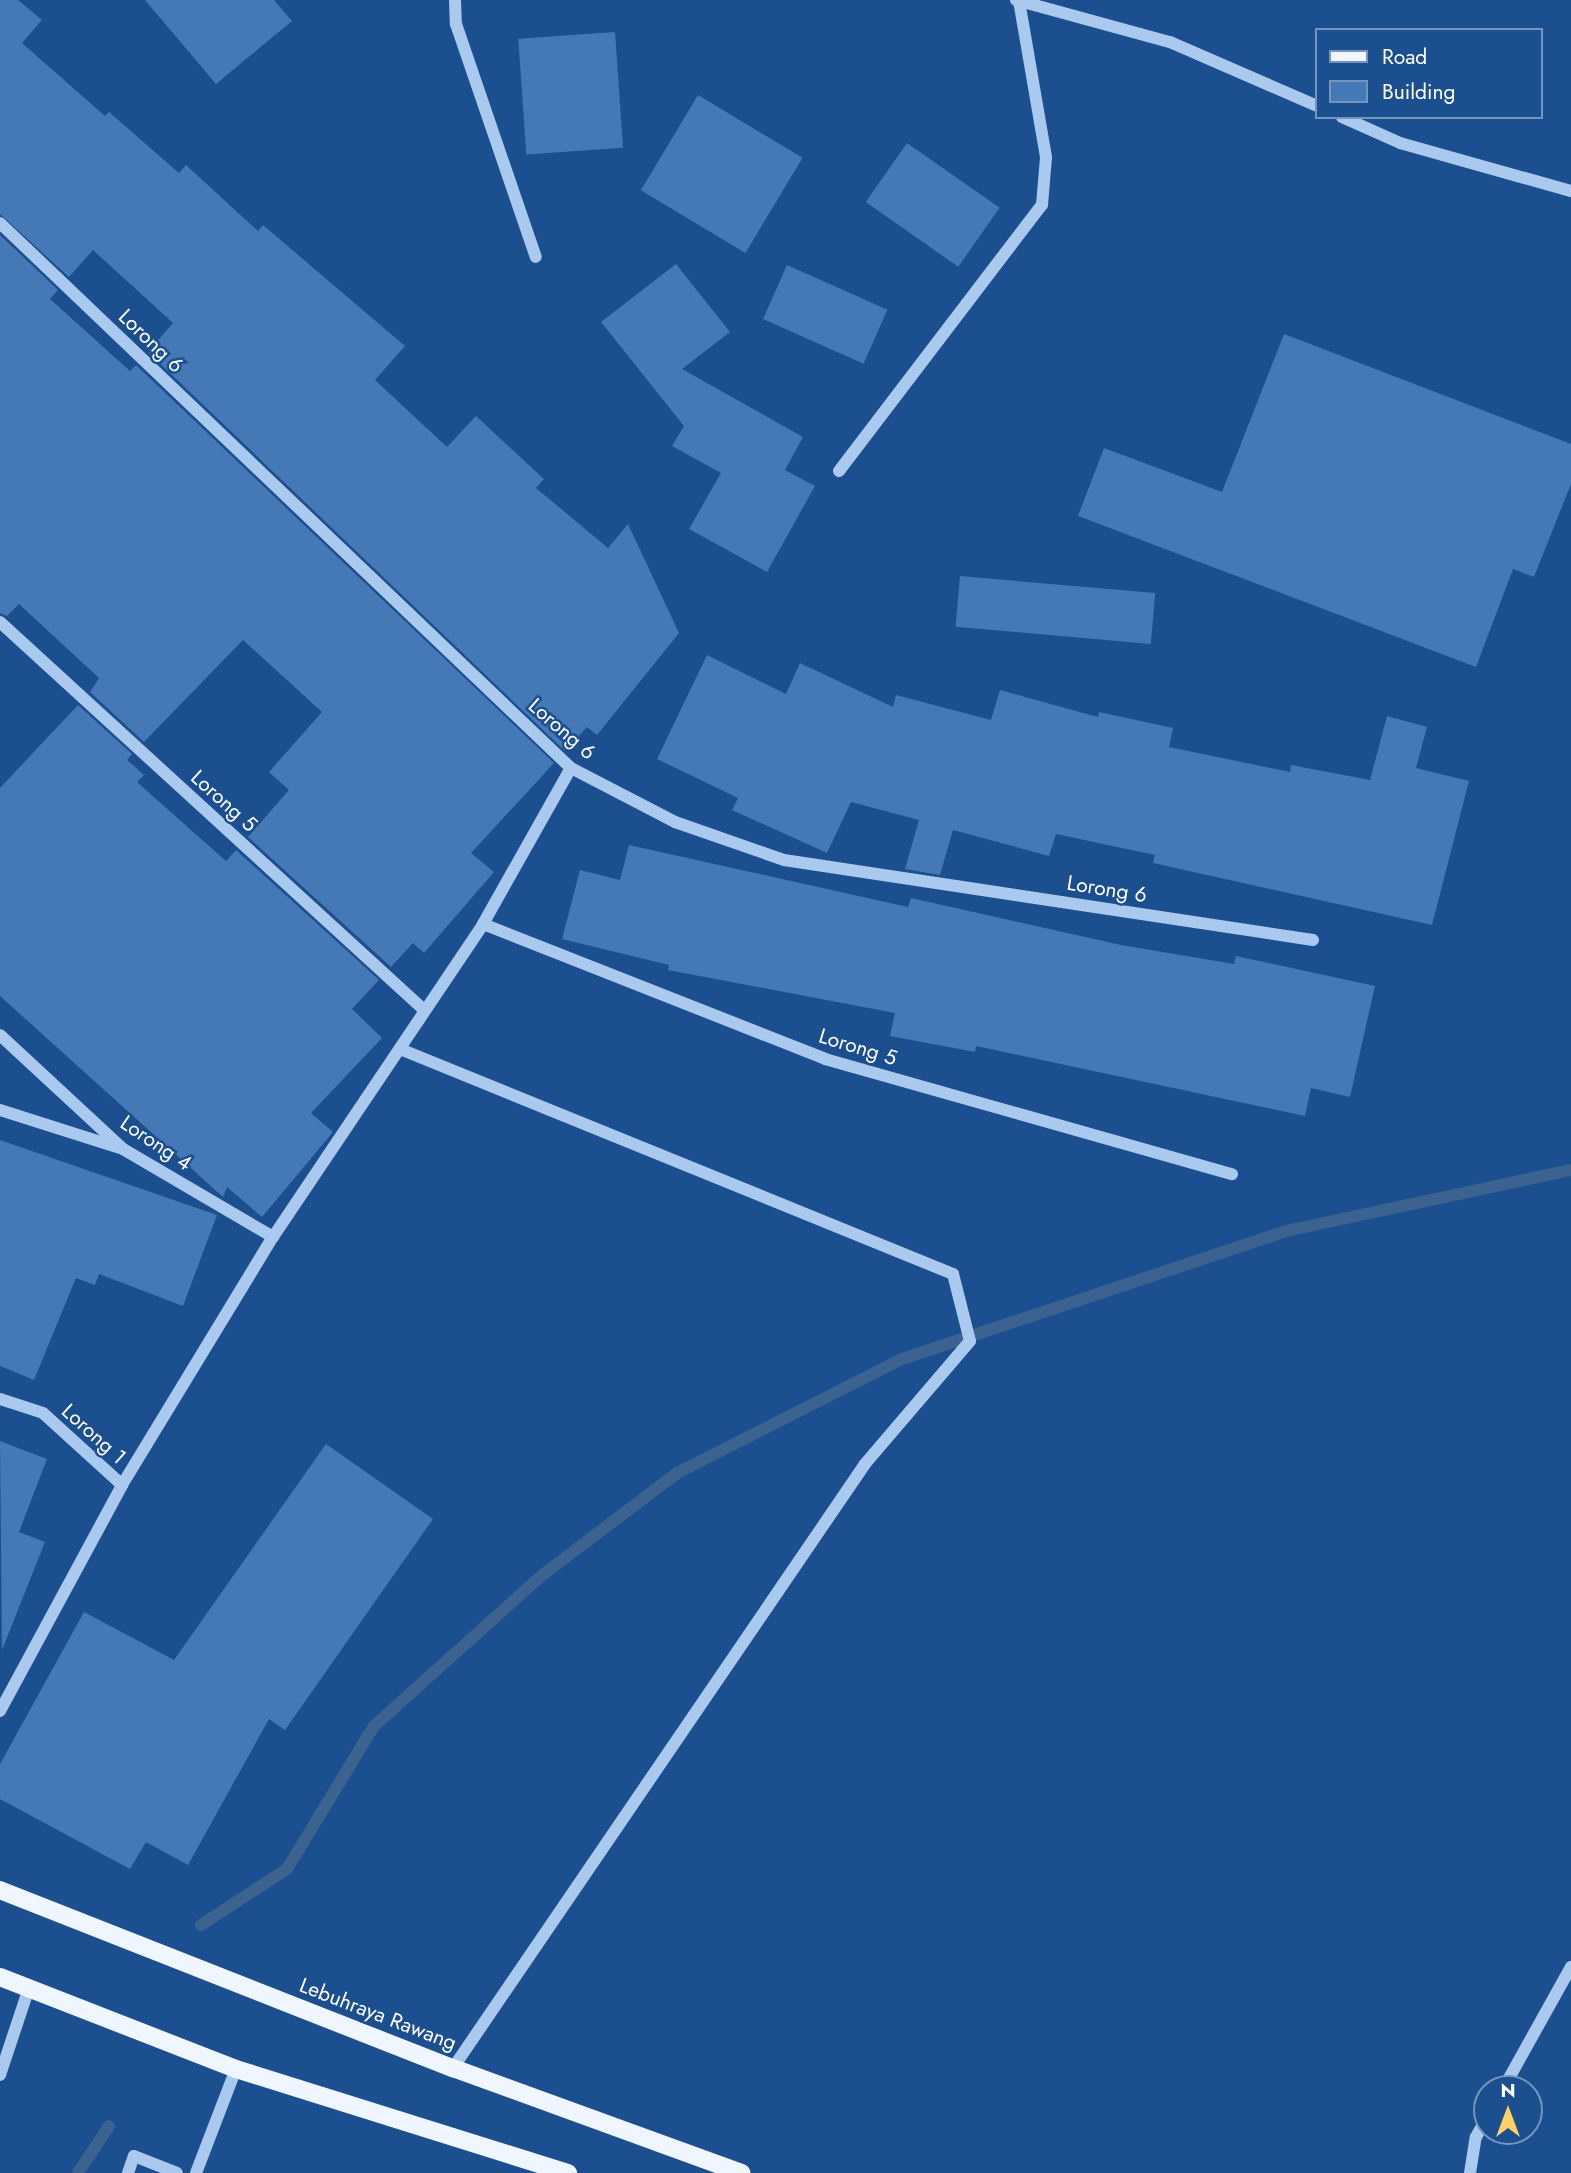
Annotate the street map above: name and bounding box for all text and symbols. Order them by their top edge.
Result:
legend [1316,28,1543,119]
text: Road [1382,42,1427,72]
text: Building [1382,77,1455,107]
street label: Lorong 6 [113,304,189,378]
street label: Lorong 6 [523,693,601,765]
street label: Lorong 5 [186,765,262,837]
street label: Lorong 6 [1065,870,1149,908]
street label: Lorong 5 [816,1023,900,1071]
street label: Lorong 4 [115,1110,197,1176]
street label: Lorong 1 [57,1399,131,1469]
street label: Lebuhraya Rawang [296,1972,460,2056]
north arrow [1473,2075,1543,2145]
text: N [1500,2077,1516,2104]

